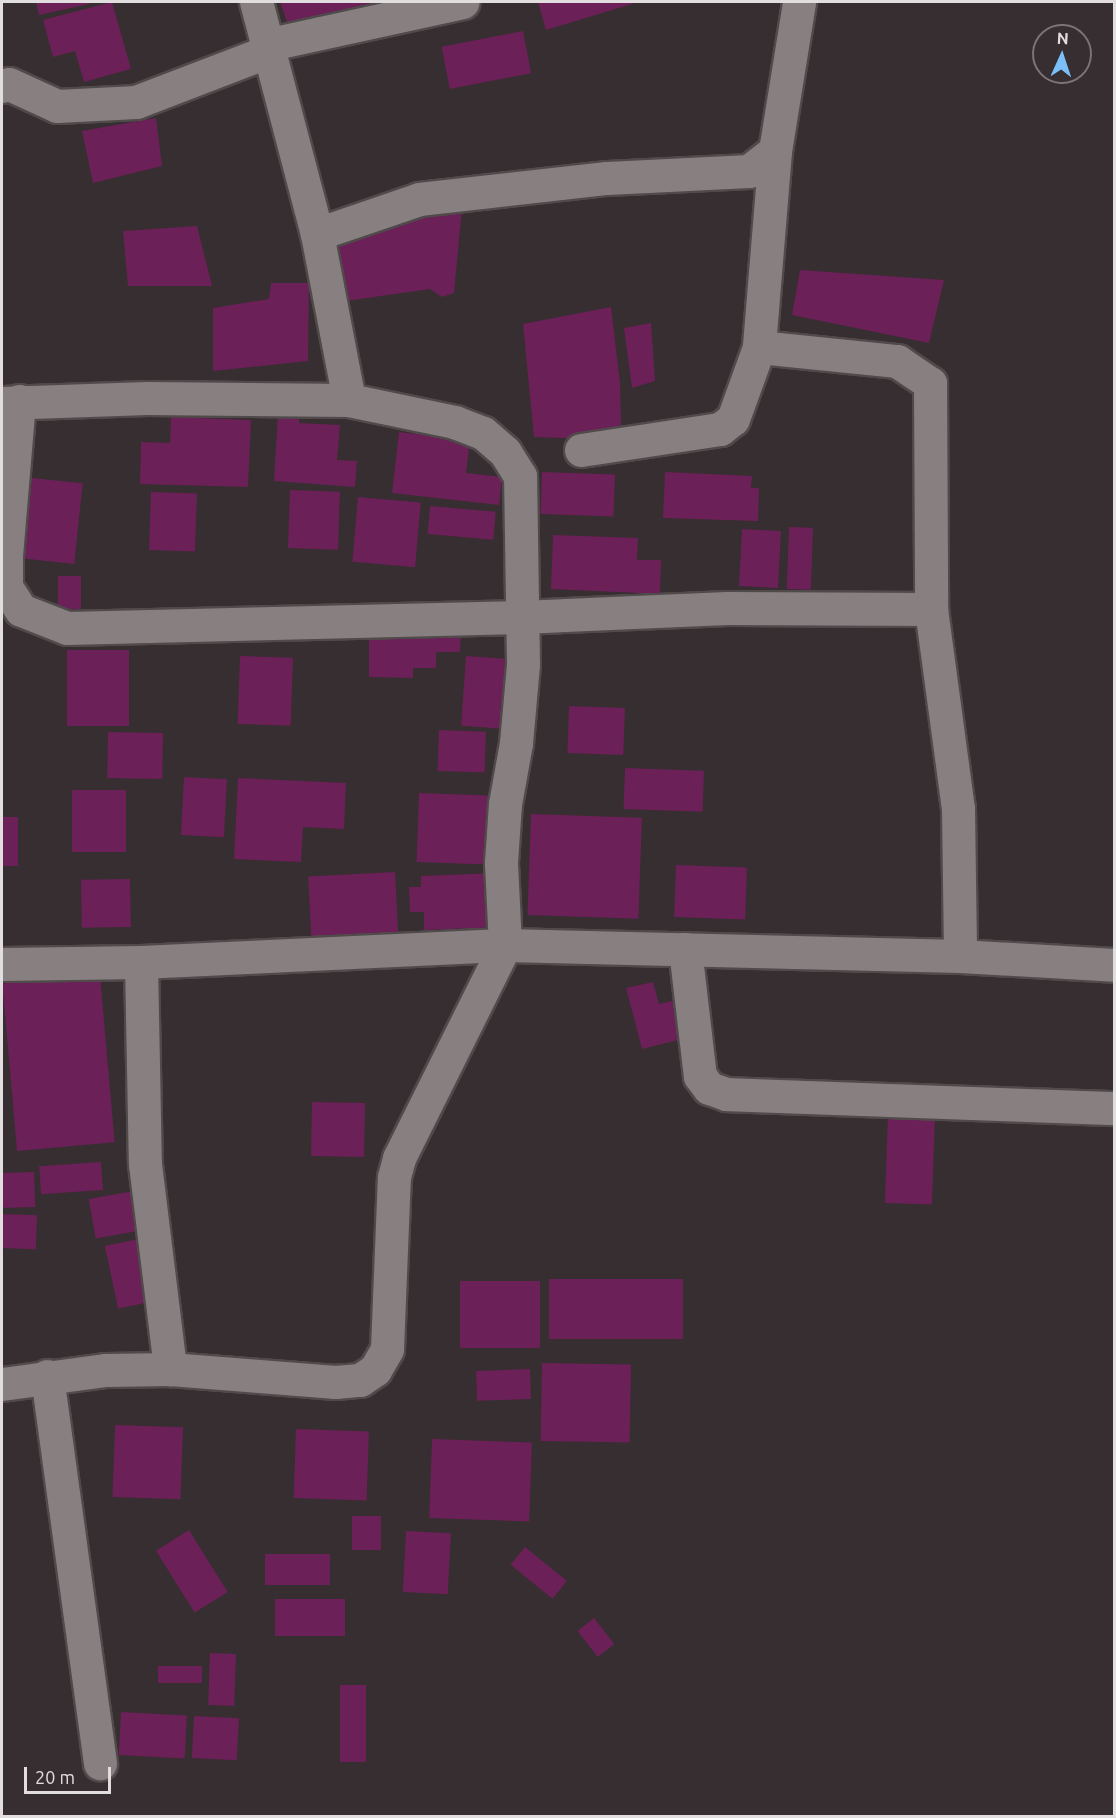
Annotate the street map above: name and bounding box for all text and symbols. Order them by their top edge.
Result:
north arrow [1032,24,1092,84]
text: N [1056,29,1069,47]
scale bar [27,1755,114,1793]
text: 20 m [35,1767,75,1787]

